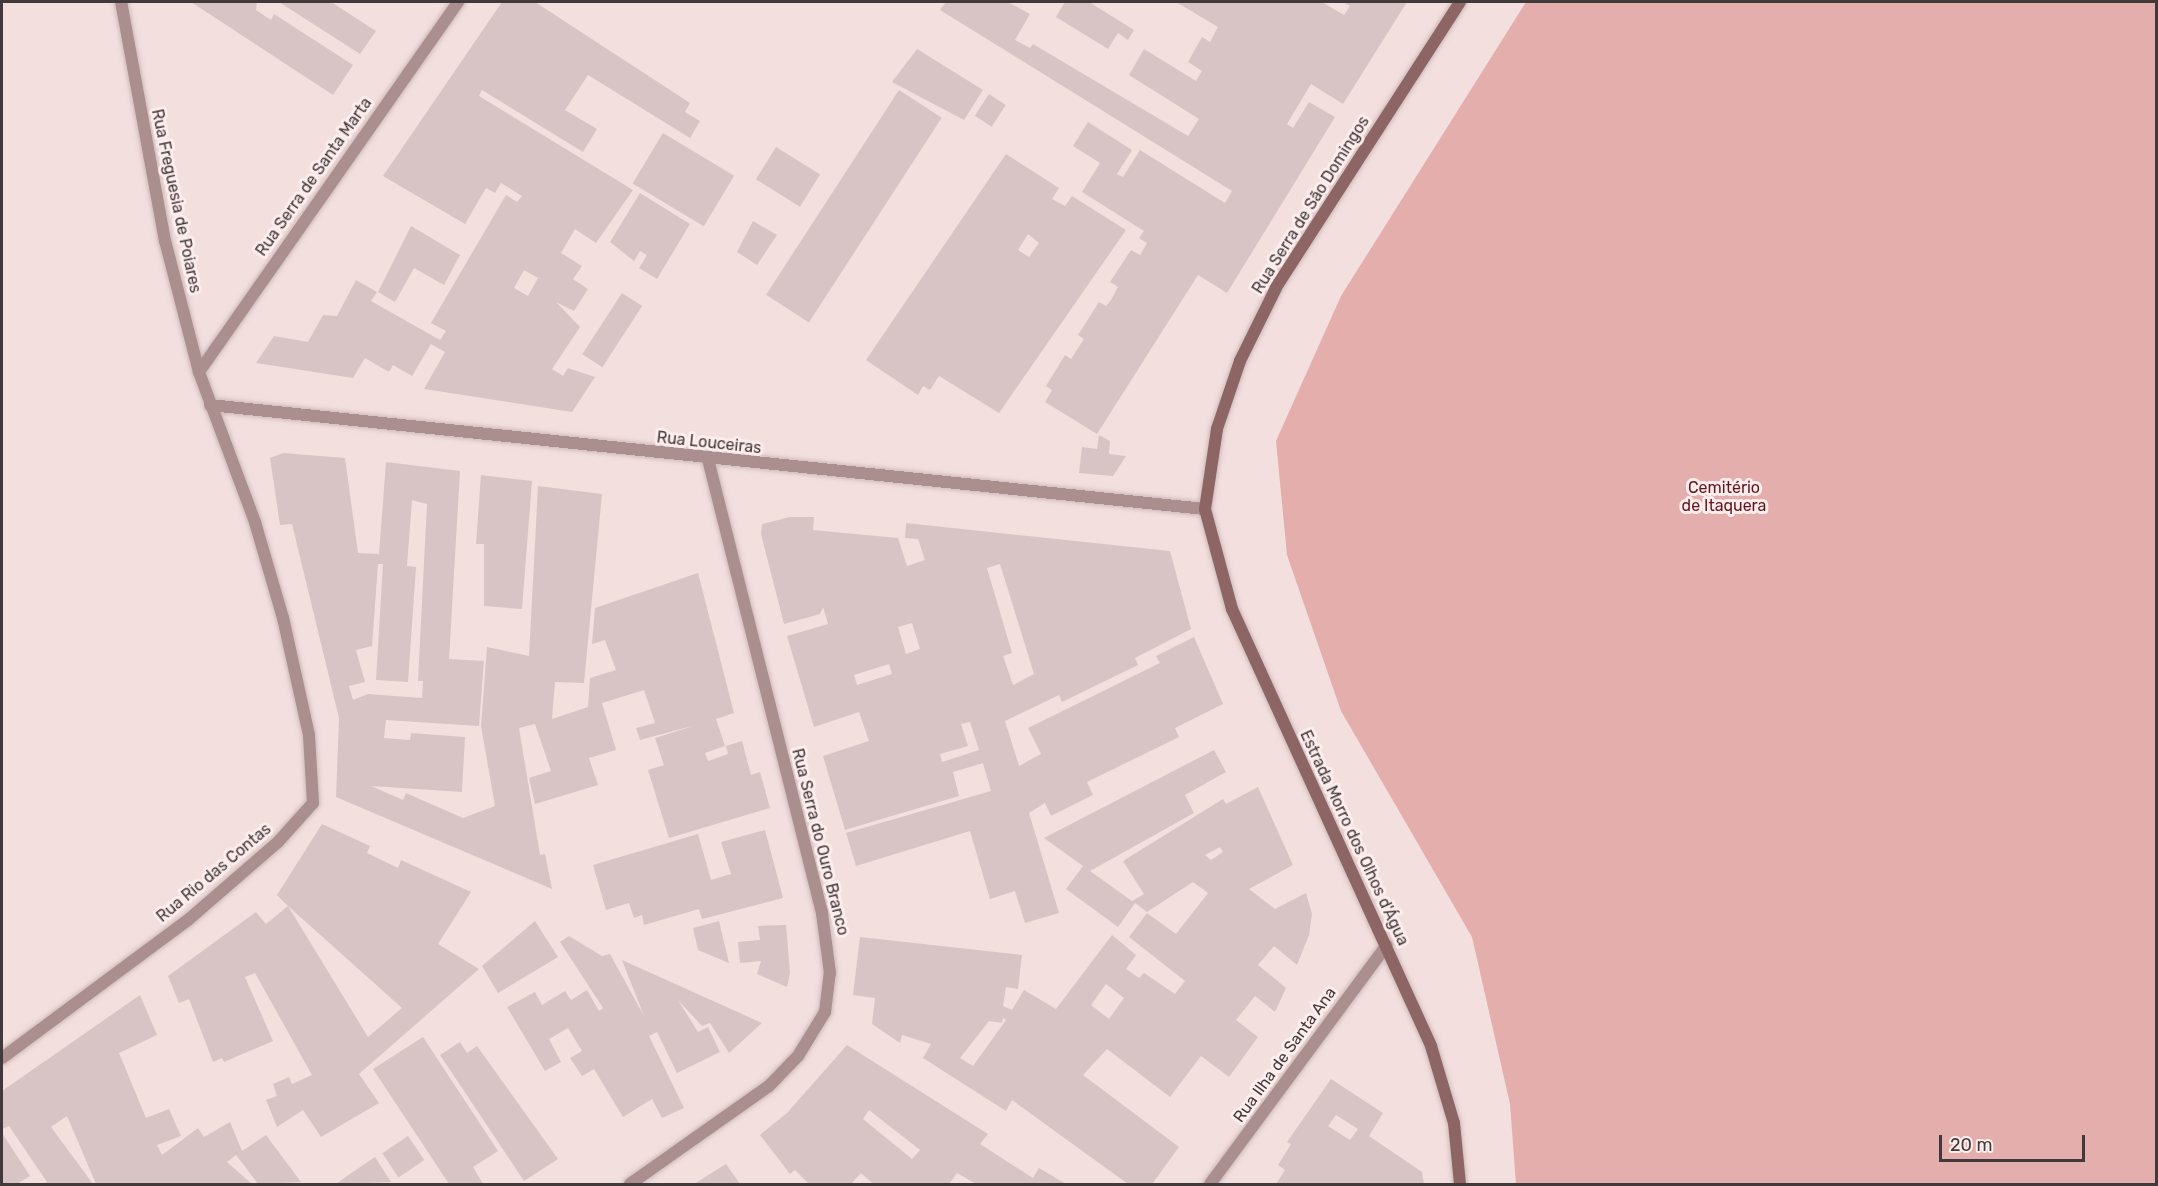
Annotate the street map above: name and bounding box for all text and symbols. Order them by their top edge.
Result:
street label: Rua Serra de Santa Marta [252,94,376,260]
street label: Rua Freguesia de Poiares [147,107,205,295]
street label: Rua Serra de São Domingos [1248,113,1374,297]
street label: Rua Louceiras [656,428,762,458]
park label: Cemitério de Itaquera [1682,478,1766,516]
street label: Estrada Morro dos Olhos d'Água [1296,727,1412,949]
street label: Rua Serra do Ouro Branco [787,747,853,937]
street label: Rua Rio das Contas [153,820,275,926]
street label: Rua Ilha de Santa Ana [1229,984,1341,1126]
scale bar [1942,1123,2088,1161]
text: 20 m [1950,1134,1992,1156]

